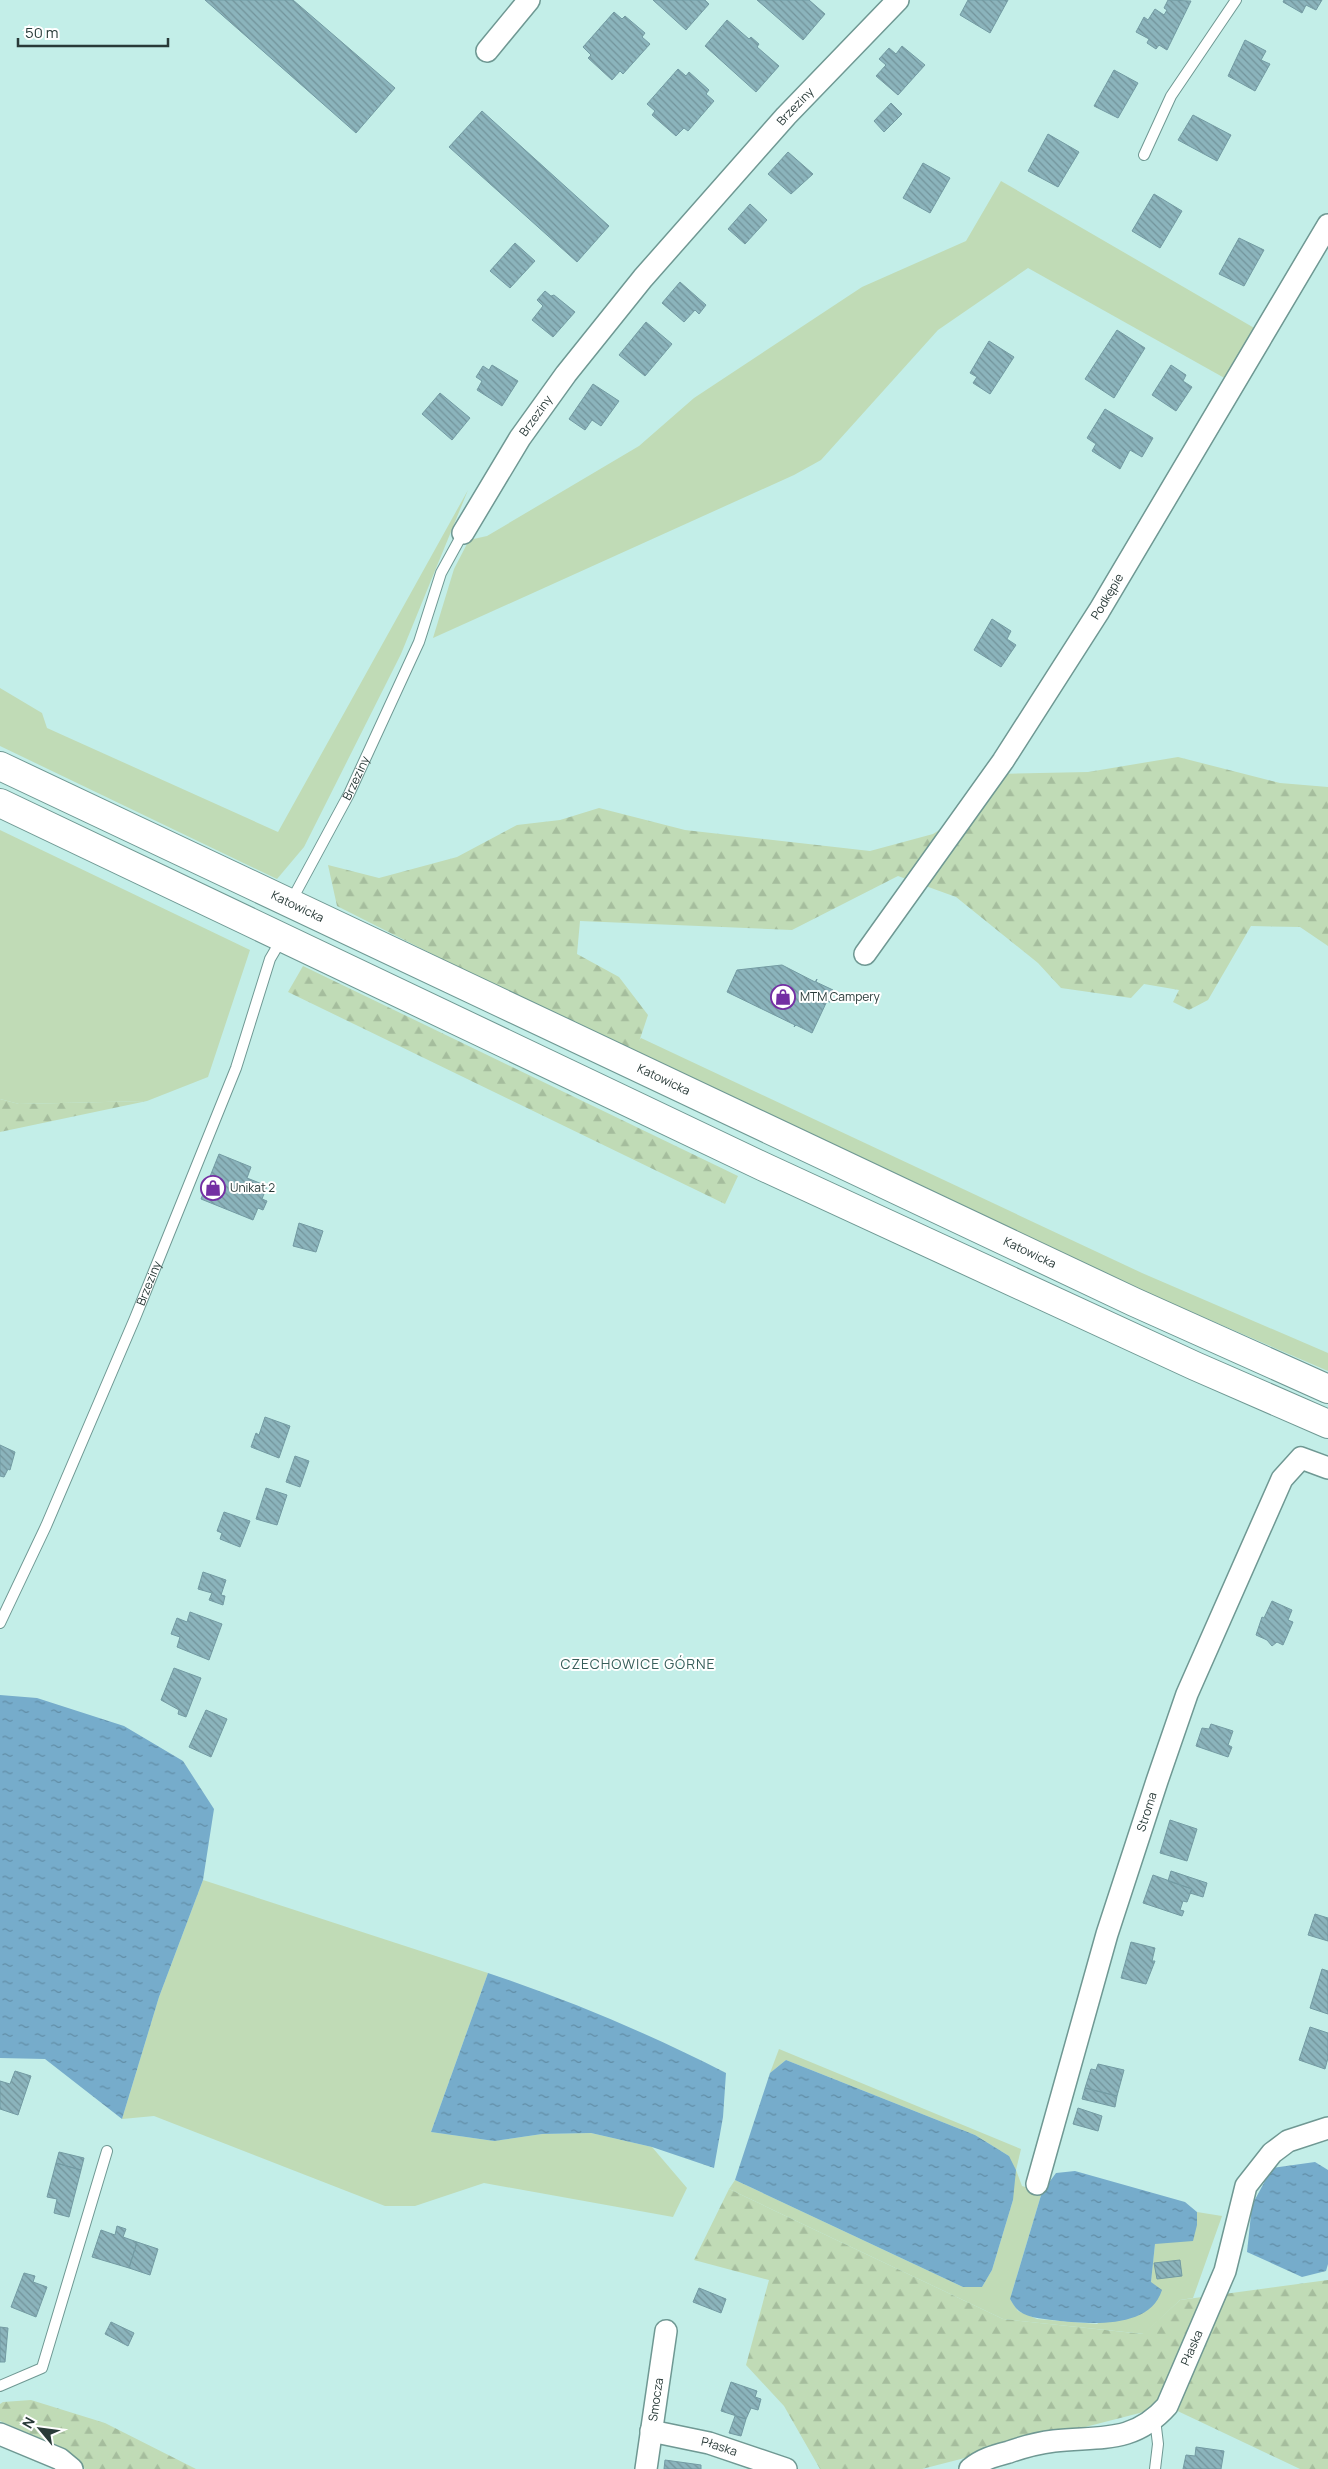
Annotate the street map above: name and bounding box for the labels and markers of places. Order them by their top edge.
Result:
shop icon: MTM Campery [770,984,796,1010]
place label: MTM Campery [800,988,881,1005]
shop icon: Unikat 2 [200,1175,226,1201]
place label: Unikat 2 [230,1179,275,1196]

